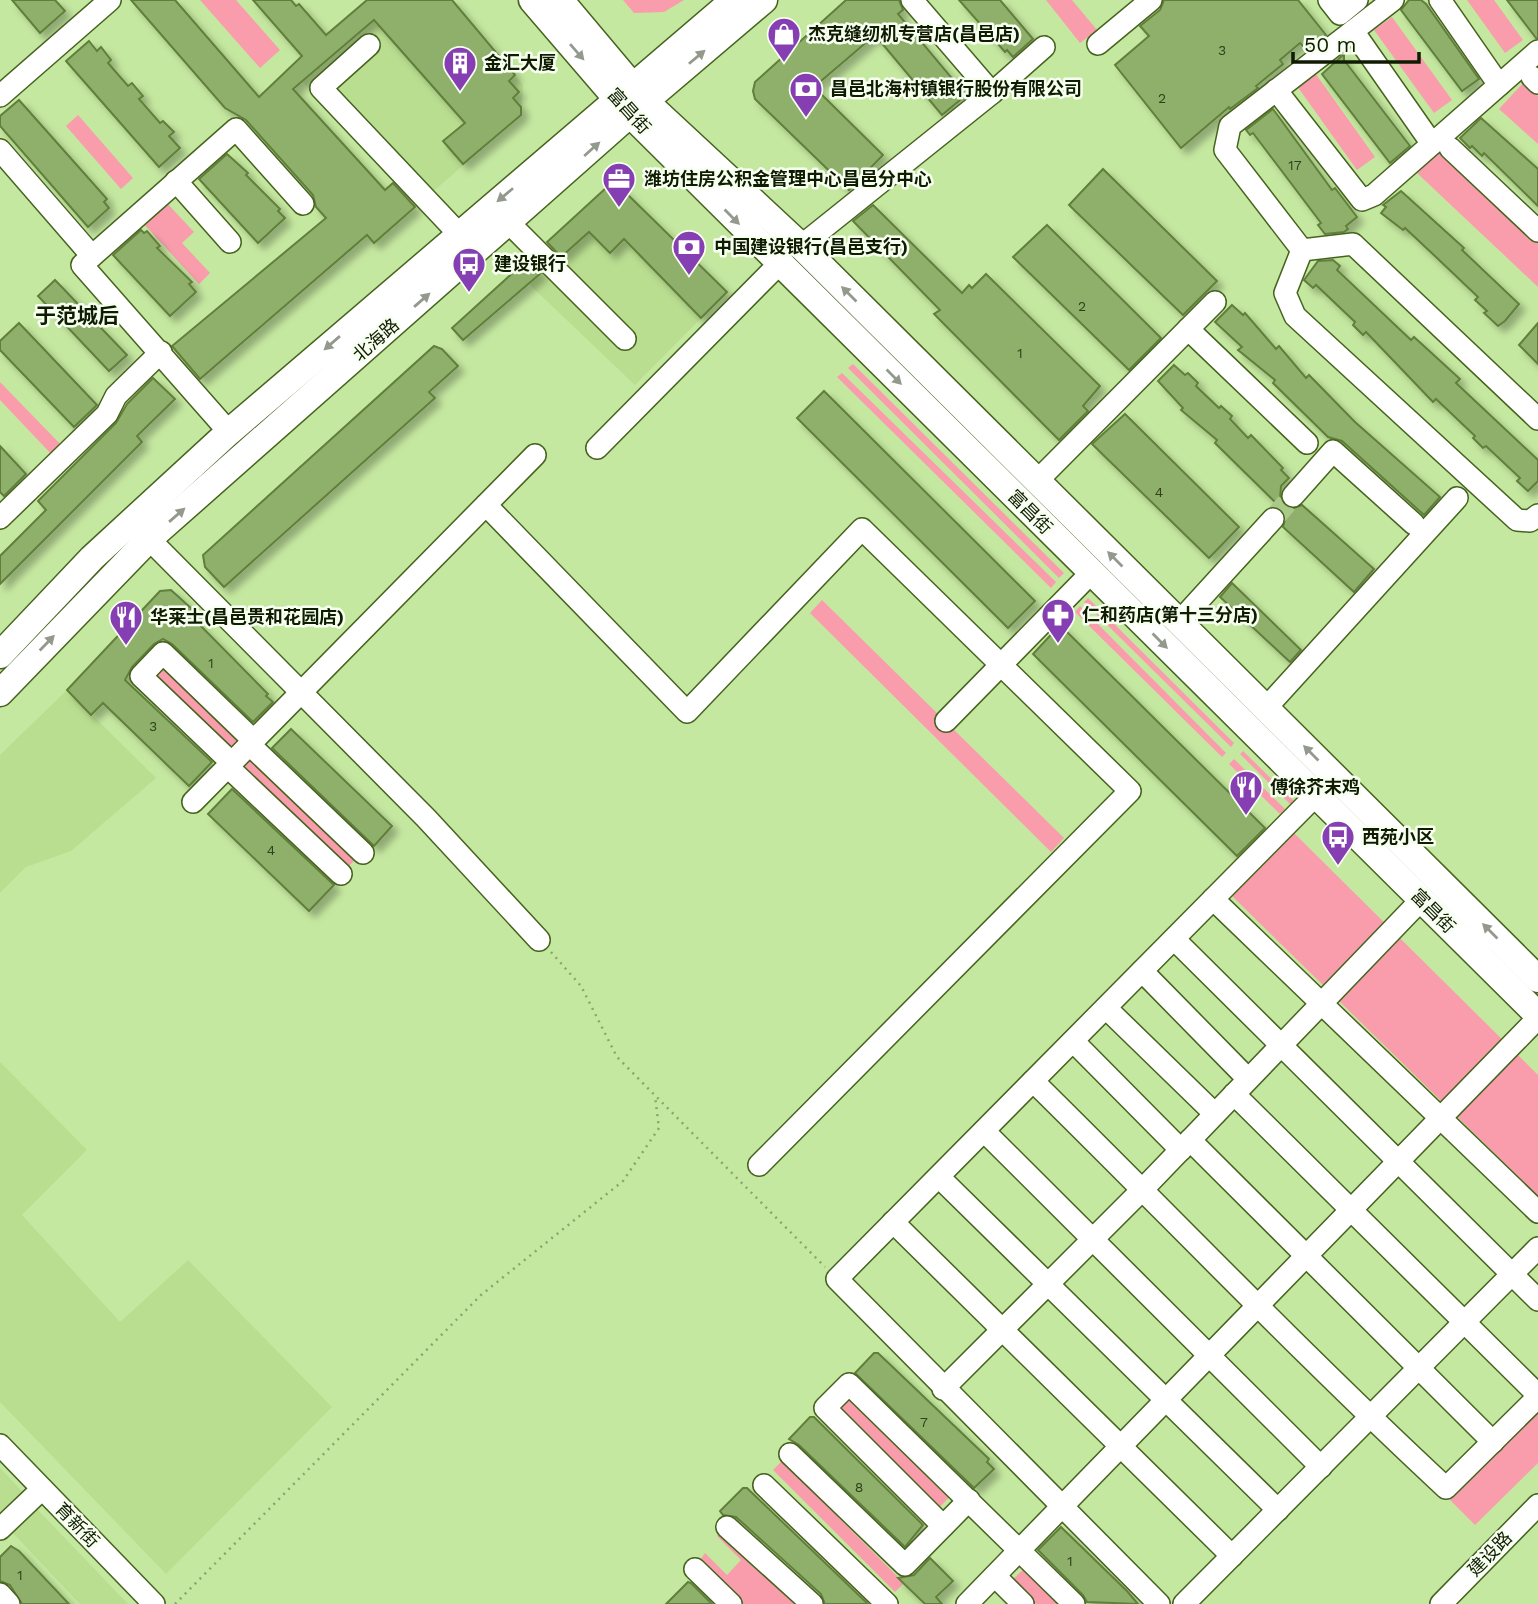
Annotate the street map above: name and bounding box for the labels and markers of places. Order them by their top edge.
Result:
shop icon: 杰克缝纫机专营店(昌邑店) [765,15,803,64]
place label: 杰克缝纫机专营店(昌邑店) [808,23,1020,44]
building icon: 金汇大厦 [441,44,479,93]
place label: 金汇大厦 [484,52,556,73]
bank icon: 昌邑北海村镇银行股份有限公司 [787,70,825,119]
place label: 昌邑北海村镇银行股份有限公司 [830,78,1082,99]
office icon: 潍坊住房公积金管理中心昌邑分中心 [600,160,638,209]
place label: 潍坊住房公积金管理中心昌邑分中心 [644,168,932,189]
bank icon: 中国建设银行(昌邑支行) [670,228,708,277]
place label: 中国建设银行(昌邑支行) [714,236,908,257]
bus stop icon: 建设银行 [450,245,488,294]
place label: 建设银行 [494,253,566,274]
pharmacy icon: 仁和药店(第十三分店) [1039,596,1077,645]
restaurant icon: 华莱士(昌邑贵和花园店) [107,598,145,647]
place label: 仁和药店(第十三分店) [1082,604,1258,625]
place label: 华莱士(昌邑贵和花园店) [150,606,344,627]
restaurant icon: 傅徐芥末鸡 [1227,768,1265,817]
place label: 傅徐芥末鸡 [1270,776,1360,797]
bus stop icon: 西苑小区 [1319,818,1357,867]
place label: 西苑小区 [1362,826,1434,847]

